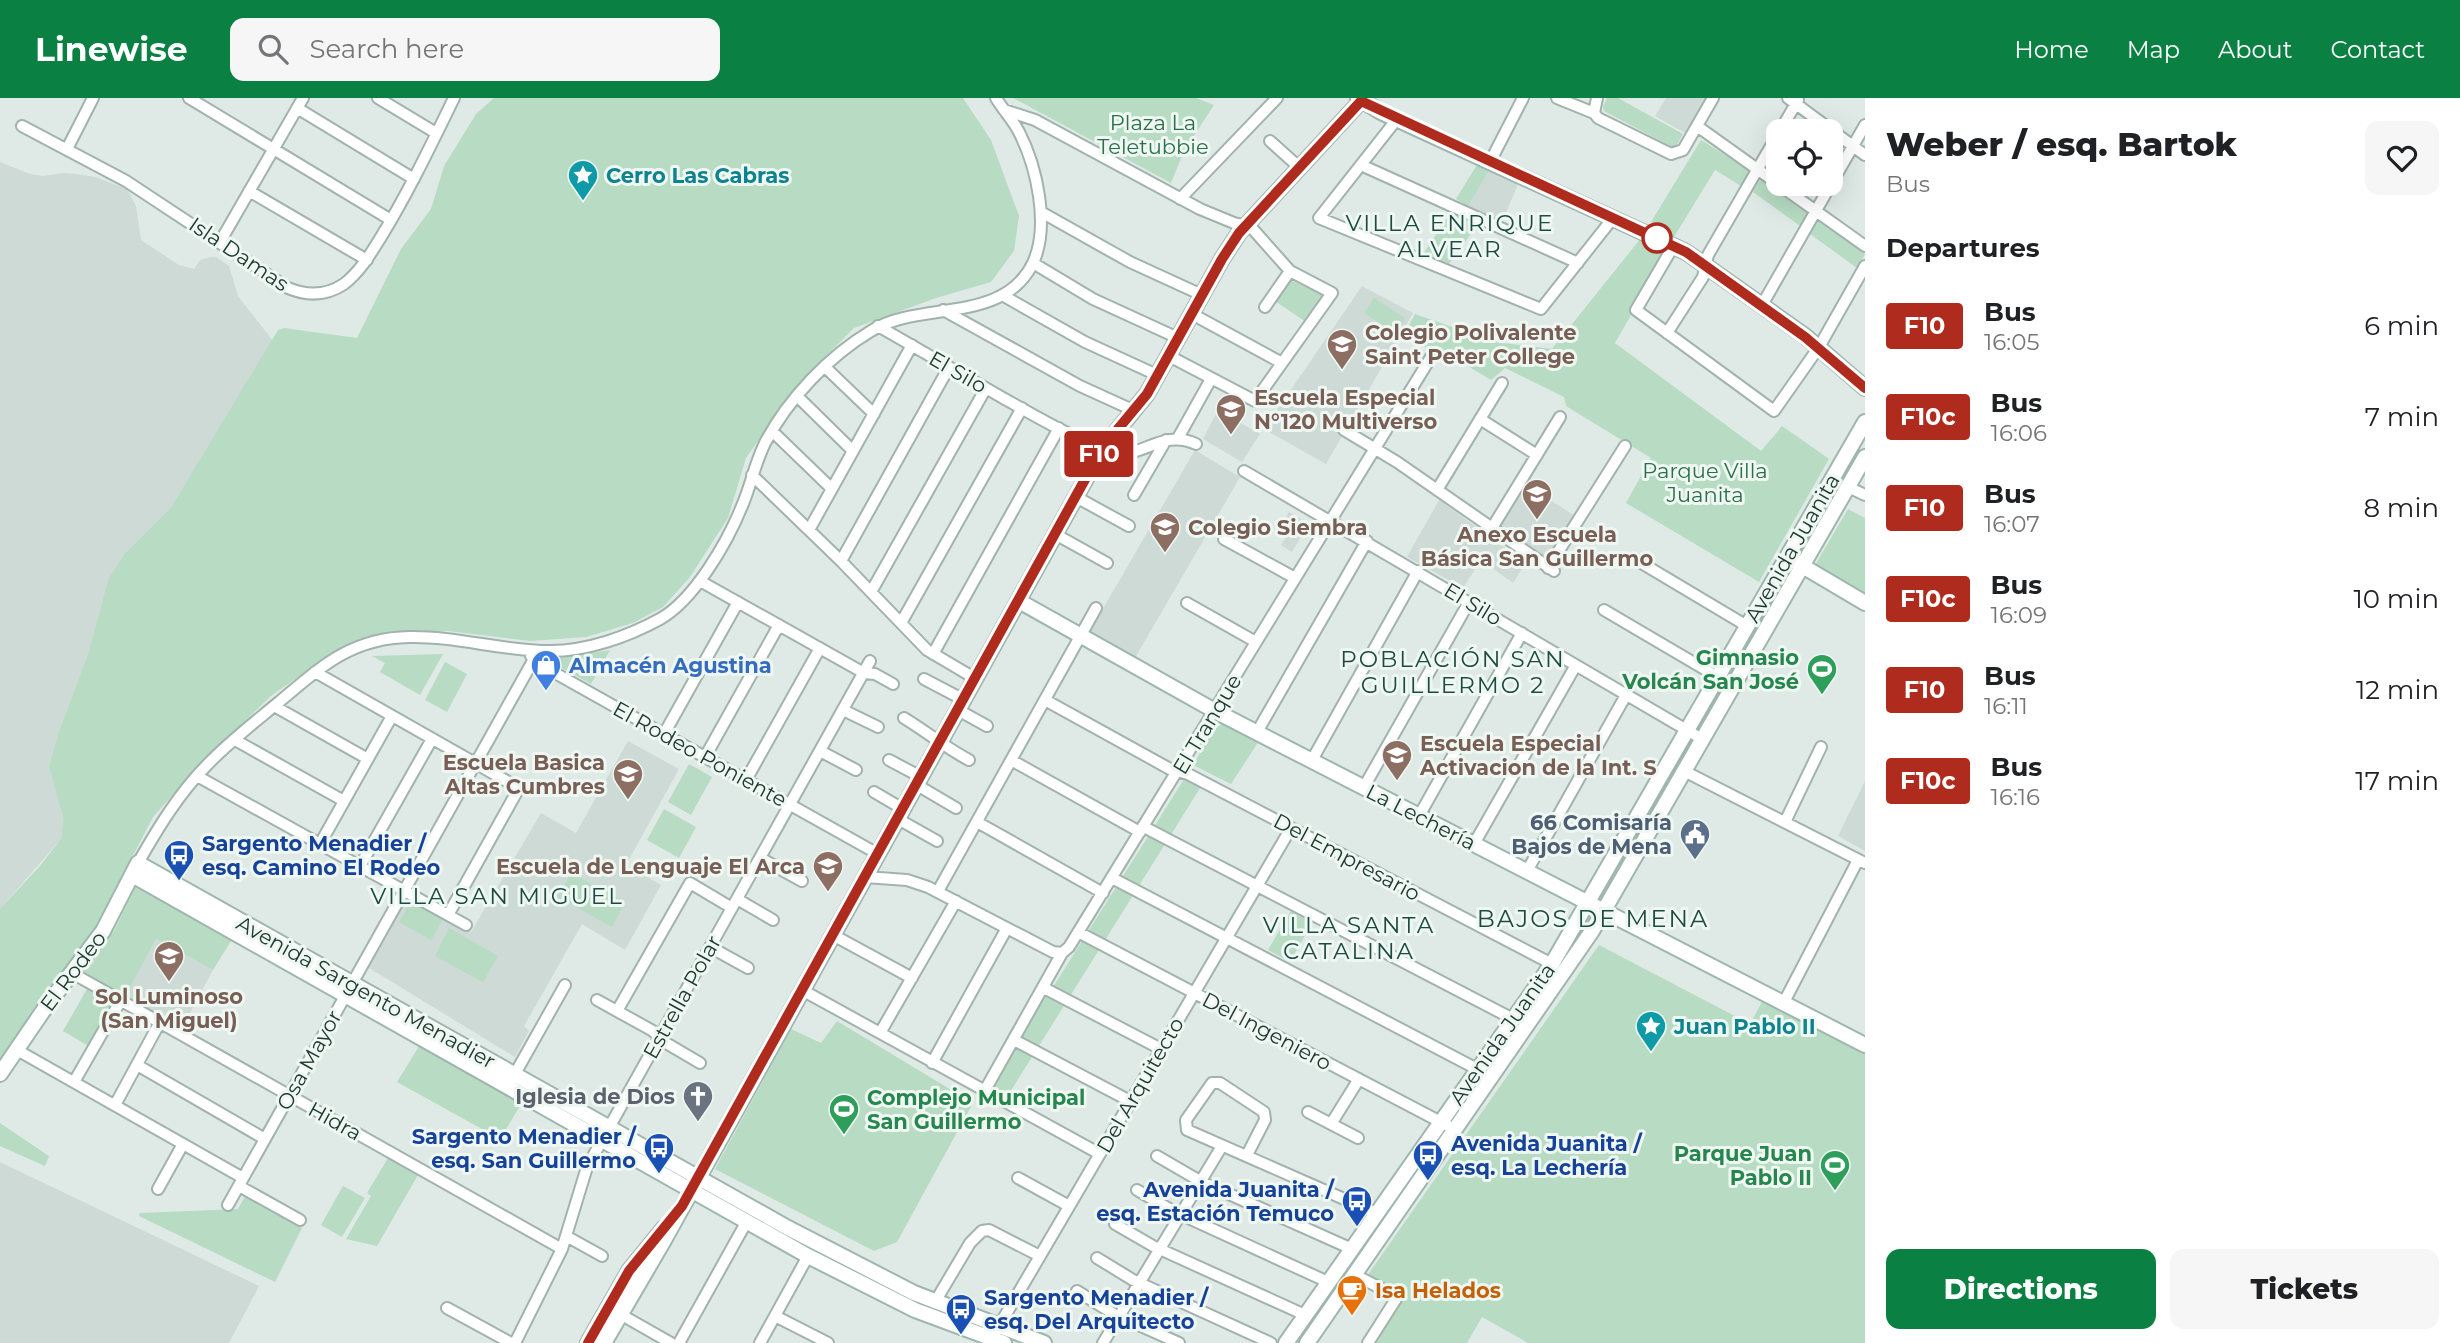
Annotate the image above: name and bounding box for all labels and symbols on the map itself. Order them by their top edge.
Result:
park label: Plaza La Teletubbie [1097,110,1209,159]
place icon: Cerro Las Cabras [566,158,600,202]
place label: Cerro Las Cabras [606,163,789,188]
district label: VILLA ENRIQUE ALVEAR [1346,209,1554,263]
street label: Isla Damas [184,212,294,296]
unlabelled marker [1642,223,1672,253]
place label: Colegio Polivalente Saint Peter College [1365,320,1577,369]
school or university icon: Colegio Polivalente Saint Peter College [1325,327,1359,371]
street label: El Silo [925,346,991,398]
place label: Escuela Especial N°120 Multiverso [1254,385,1437,434]
school or university icon: Escuela Especial N°120 Multiverso [1214,392,1248,436]
line badge: F10 [1059,431,1139,477]
park label: Parque Villa Juanita [1642,458,1768,507]
street label: Avenida Juanita [1739,469,1845,627]
school or university icon: Anexo Escuela Básica San Guillermo [1520,477,1554,521]
school or university icon: Colegio Siembra [1148,510,1182,554]
place label: Colegio Siembra [1188,515,1368,540]
place label: Anexo Escuela Básica San Guillermo [1421,522,1653,571]
street label: El Silo [1440,577,1506,631]
district label: POBLACIÓN SAN GUILLERMO 2 [1340,645,1566,699]
place label: Gimnasio Volcán San José [1621,645,1799,694]
shop icon: Almacén Agustina [529,648,563,692]
sports icon: Gimnasio Volcán San José [1805,652,1839,696]
place label: Almacén Agustina [568,653,772,678]
street label: El Tranque [1167,669,1247,779]
street label: El Rodeo Poniente [609,696,791,812]
place label: Escuela Especial Activacion de la Int. S [1419,731,1657,780]
school or university icon: Escuela Especial Activacion de la Int. S [1380,738,1414,782]
place label: Escuela Basica Altas Cumbres [443,750,605,799]
school or university icon: Escuela Basica Altas Cumbres [611,757,645,801]
street label: La Lechería [1362,779,1480,855]
street label: Del Empresario [1269,808,1425,906]
place label: 66 Comisaría Bajos de Mena [1511,810,1672,859]
public building icon: 66 Comisaría Bajos de Mena [1678,817,1712,861]
place label: Sargento Menadier / esq. Camino El Rodeo [202,831,440,880]
bus stop icon: Sargento Menadier / esq. Camino El Rodeo [162,838,196,882]
school or university icon: Escuela de Lenguaje El Arca [811,849,845,893]
place label: Escuela de Lenguaje El Arca [496,854,805,879]
district label: VILLA SAN MIGUEL [370,882,624,910]
district label: BAJOS DE MENA [1477,904,1709,933]
street label: Avenida Sargento Menadier [232,910,500,1074]
district label: VILLA SANTA CATALINA [1263,911,1435,965]
street label: El Rodeo [35,926,111,1016]
street label: Estrella Polar [638,931,726,1063]
school or university icon: Sol Luminoso (San Miguel) [152,939,186,983]
street label: Avenida Juanita [1444,958,1560,1110]
place label: Sol Luminoso (San Miguel) [95,984,243,1033]
street label: Del Ingeniero [1198,986,1336,1076]
street label: Osa Mayor [271,1006,347,1114]
place icon: Juan Pablo II [1634,1009,1668,1053]
street label: Del Arquitecto [1091,1013,1189,1157]
place label: Juan Pablo II [1673,1014,1816,1039]
church icon: Iglesia de Dios [681,1079,715,1123]
place label: Iglesia de Dios [515,1084,675,1109]
place label: Complejo Municipal San Guillermo [867,1085,1085,1134]
sports icon: Complejo Municipal San Guillermo [827,1092,861,1136]
street label: Hidra [304,1096,366,1146]
place label: Sargento Menadier / esq. San Guillermo [412,1124,638,1173]
bus stop icon: Sargento Menadier / esq. San Guillermo [642,1131,676,1175]
place label: Avenida Juanita / esq. La Lechería [1450,1131,1644,1180]
bus stop icon: Avenida Juanita / esq. La Lechería [1411,1138,1445,1182]
place label: Parque Juan Pablo II [1674,1141,1812,1190]
sports icon: Parque Juan Pablo II [1818,1148,1852,1192]
place label: Avenida Juanita / esq. Estación Temuco [1096,1177,1336,1226]
bus stop icon: Avenida Juanita / esq. Estación Temuco [1340,1184,1374,1228]
cafe icon: Isa Helados [1335,1273,1369,1317]
place label: Isa Helados [1375,1278,1501,1303]
place label: Sargento Menadier / esq. Del Arquitecto [984,1285,1210,1334]
bus stop icon: Sargento Menadier / esq. Del Arquitecto [944,1292,978,1336]

